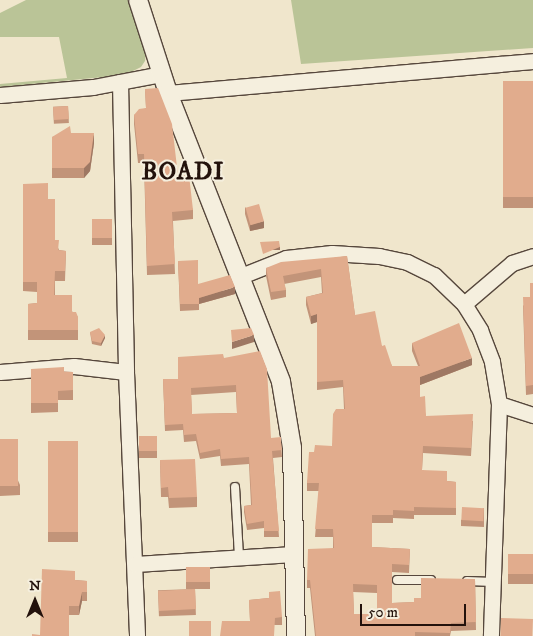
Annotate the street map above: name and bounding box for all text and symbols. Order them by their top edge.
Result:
district label: BOADI [141,157,225,187]
north arrow [10,576,60,626]
text: N [29,577,41,595]
scale bar [363,594,469,626]
text: 50 m [368,603,398,622]

